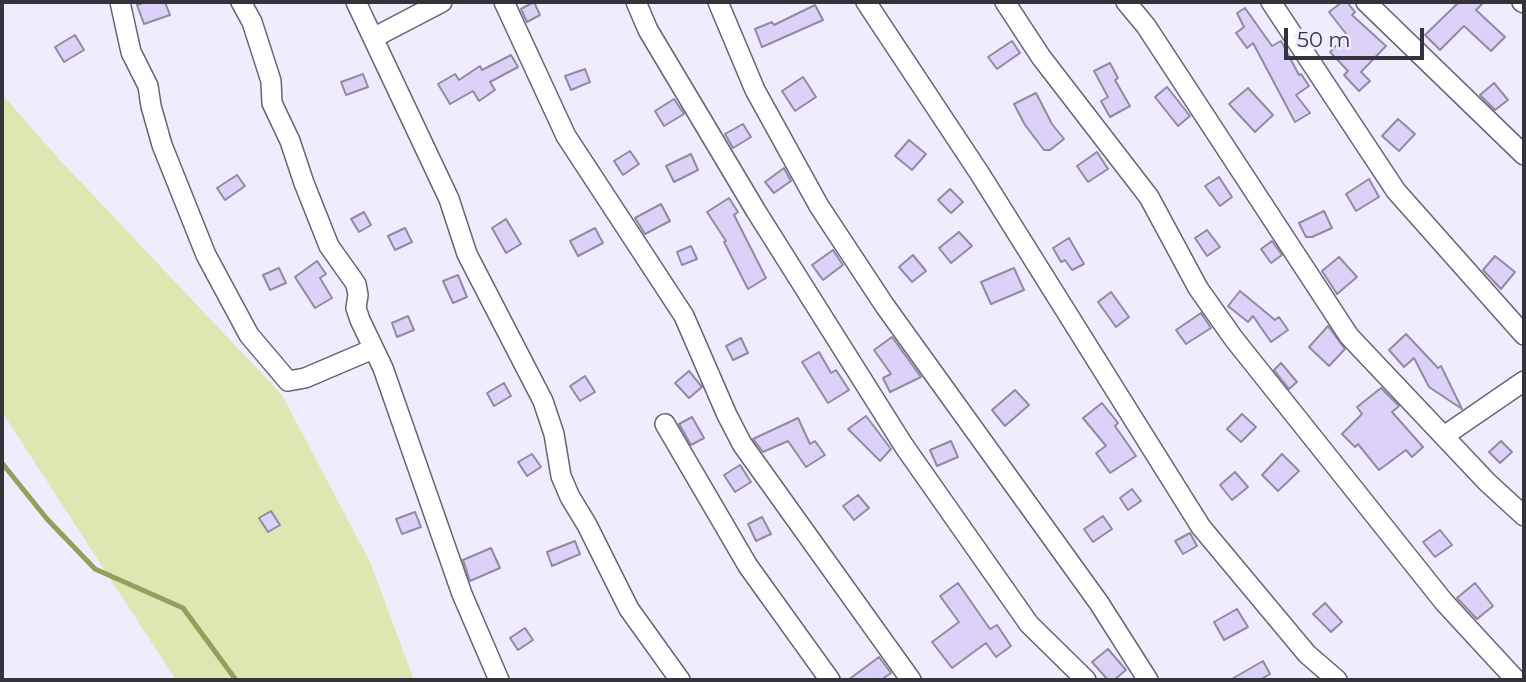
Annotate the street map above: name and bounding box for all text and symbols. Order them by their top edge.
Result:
scale bar [1288,14,1428,58]
text: 50 m [1297,27,1351,52]

